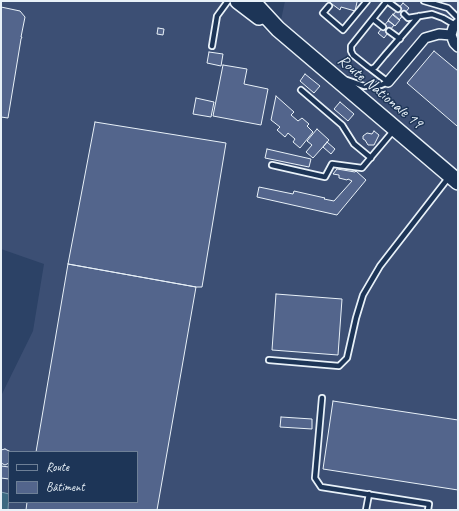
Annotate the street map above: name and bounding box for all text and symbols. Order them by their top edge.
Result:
street label: Route Nationale 19 [334,51,426,133]
legend [8,451,138,503]
text: Route [46,459,69,475]
text: Bâtiment [46,479,84,495]

